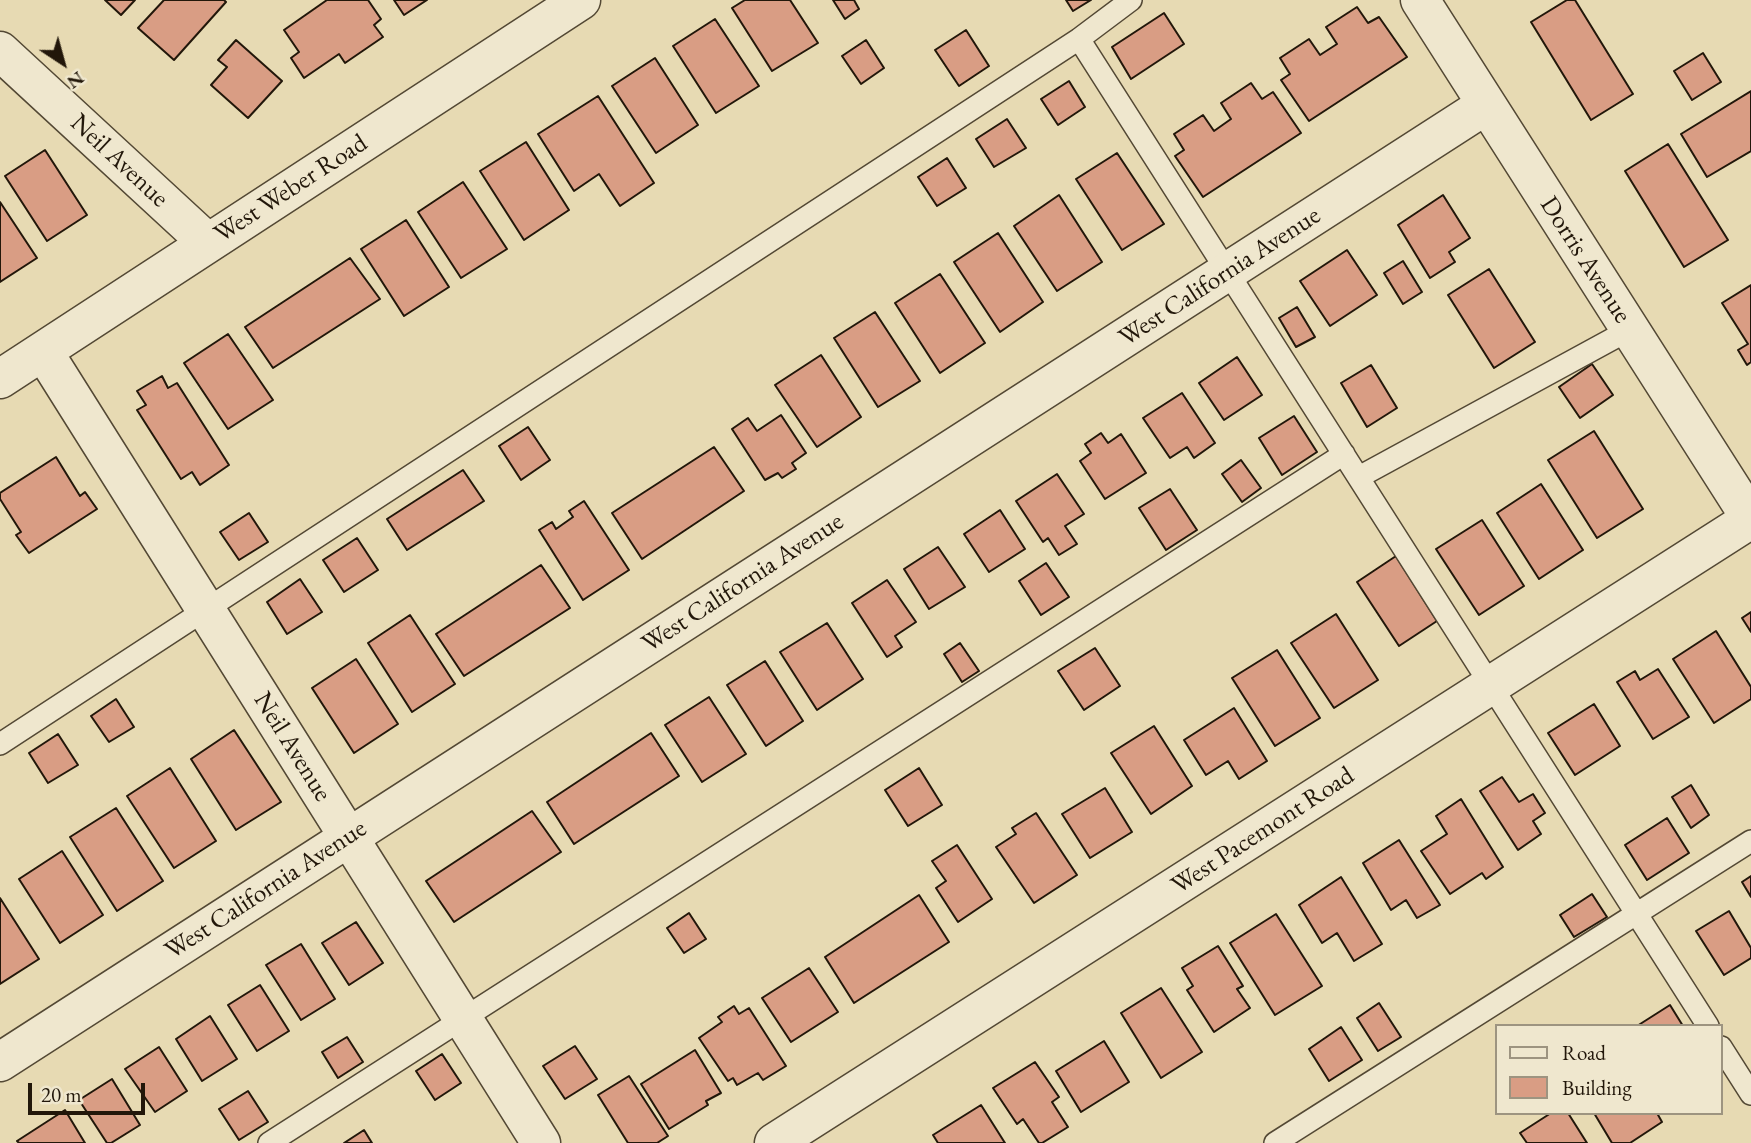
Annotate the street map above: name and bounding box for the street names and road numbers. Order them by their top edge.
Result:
street label: Neil Avenue [63,108,175,214]
street label: West Weber Road [209,128,373,250]
street label: Dorris Avenue [1533,191,1637,329]
street label: West California Avenue [1113,200,1327,354]
street label: West California Avenue [636,506,850,660]
street label: Neil Avenue [246,687,338,807]
street label: West Pacemont Road [1166,760,1360,902]
street label: West California Avenue [159,813,373,967]

